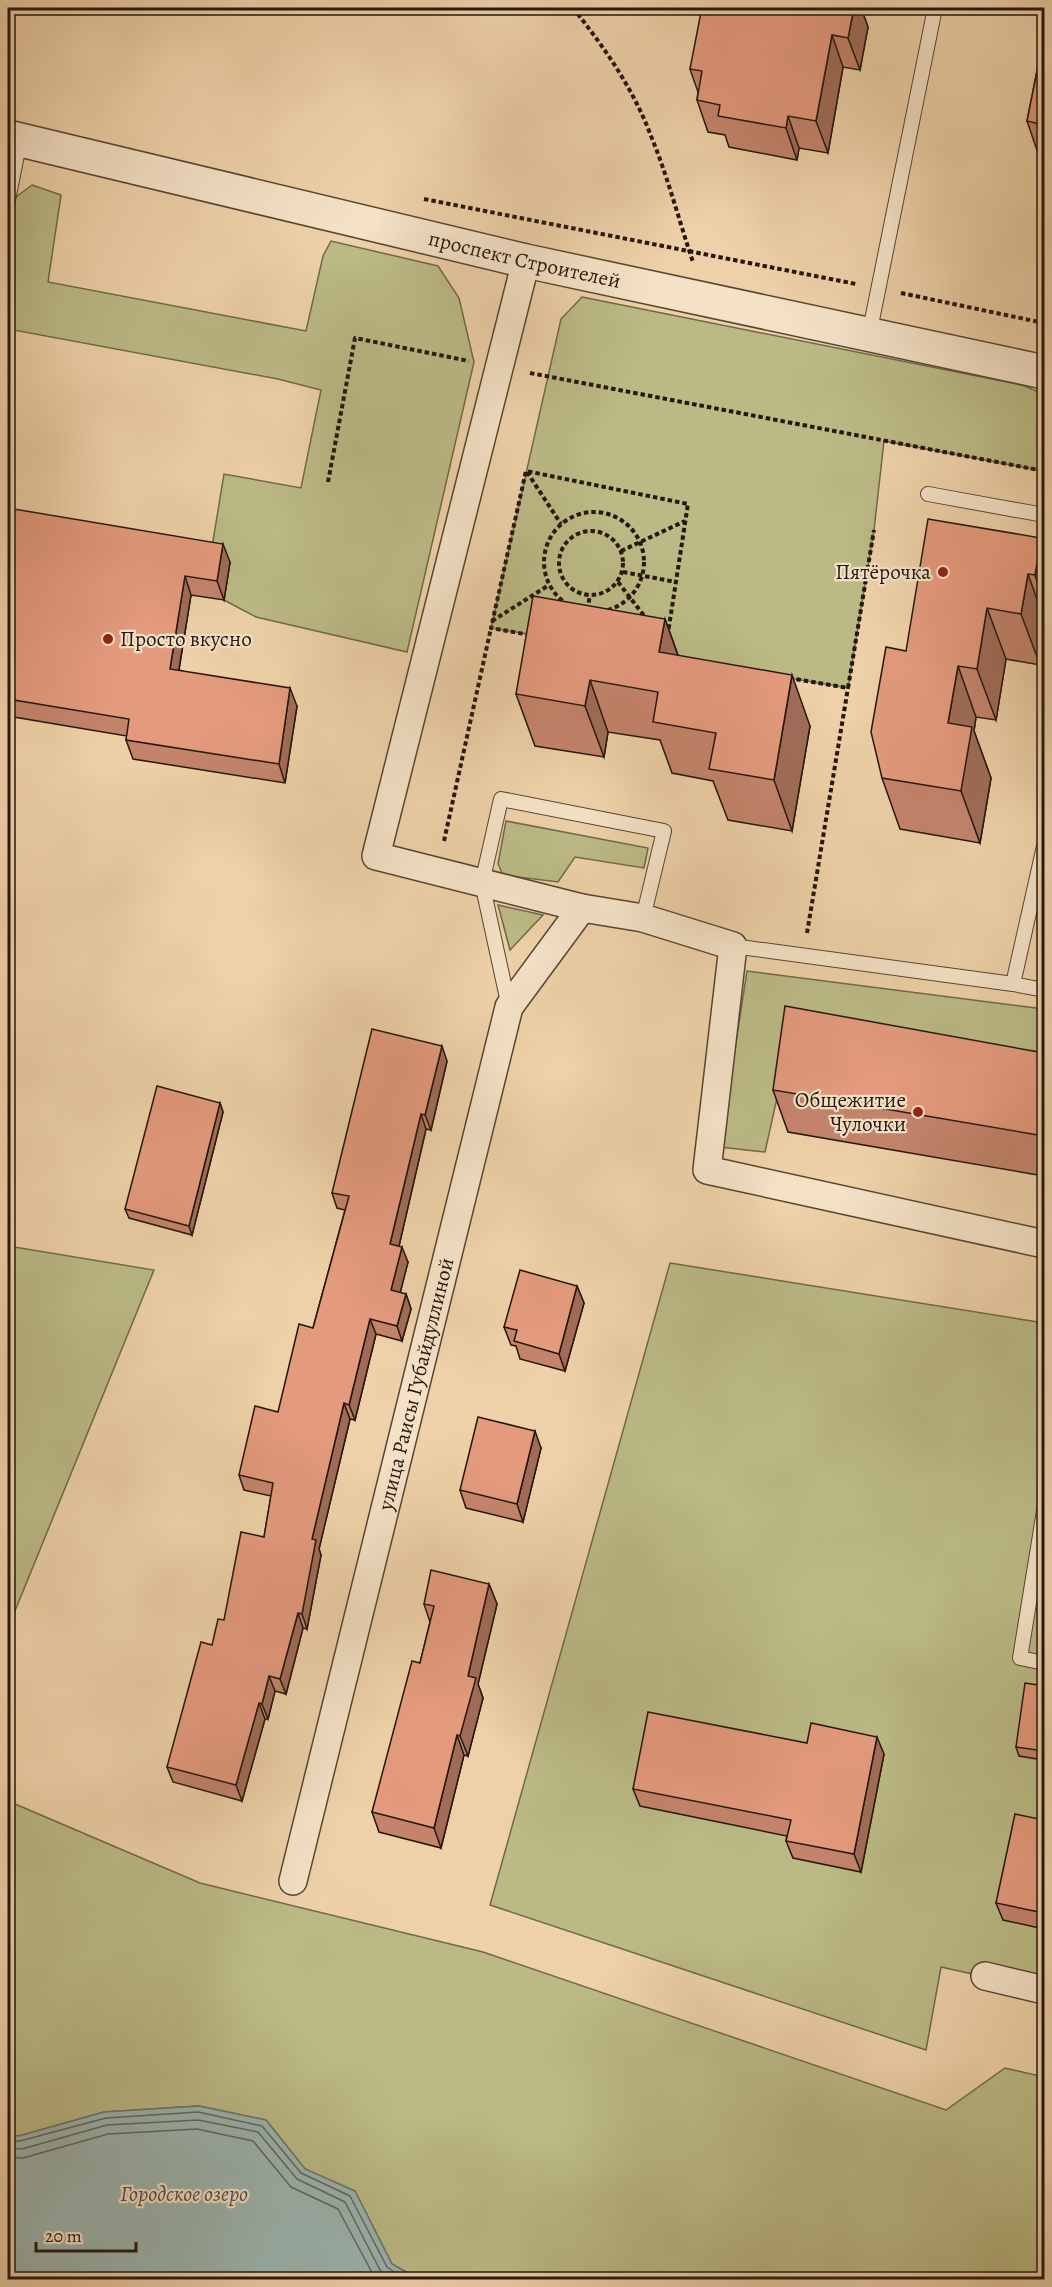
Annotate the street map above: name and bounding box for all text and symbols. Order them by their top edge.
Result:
street label: проспект Строителей [426,224,623,295]
place label: Пятёрочка [835,558,931,586]
marker: Пятёрочка [936,565,950,579]
place label: Просто вкусно [120,625,252,653]
marker: Просто вкусно [101,632,115,646]
place label: Общежитие Чулочки [795,1086,906,1138]
marker: Общежитие Чулочки [911,1105,925,1119]
street label: улица Раисы Губайдуллиной [371,1255,461,1514]
water label: Городское озеро [120,2179,248,2209]
scale bar [36,2215,136,2253]
text: 20 m [45,2224,82,2248]

